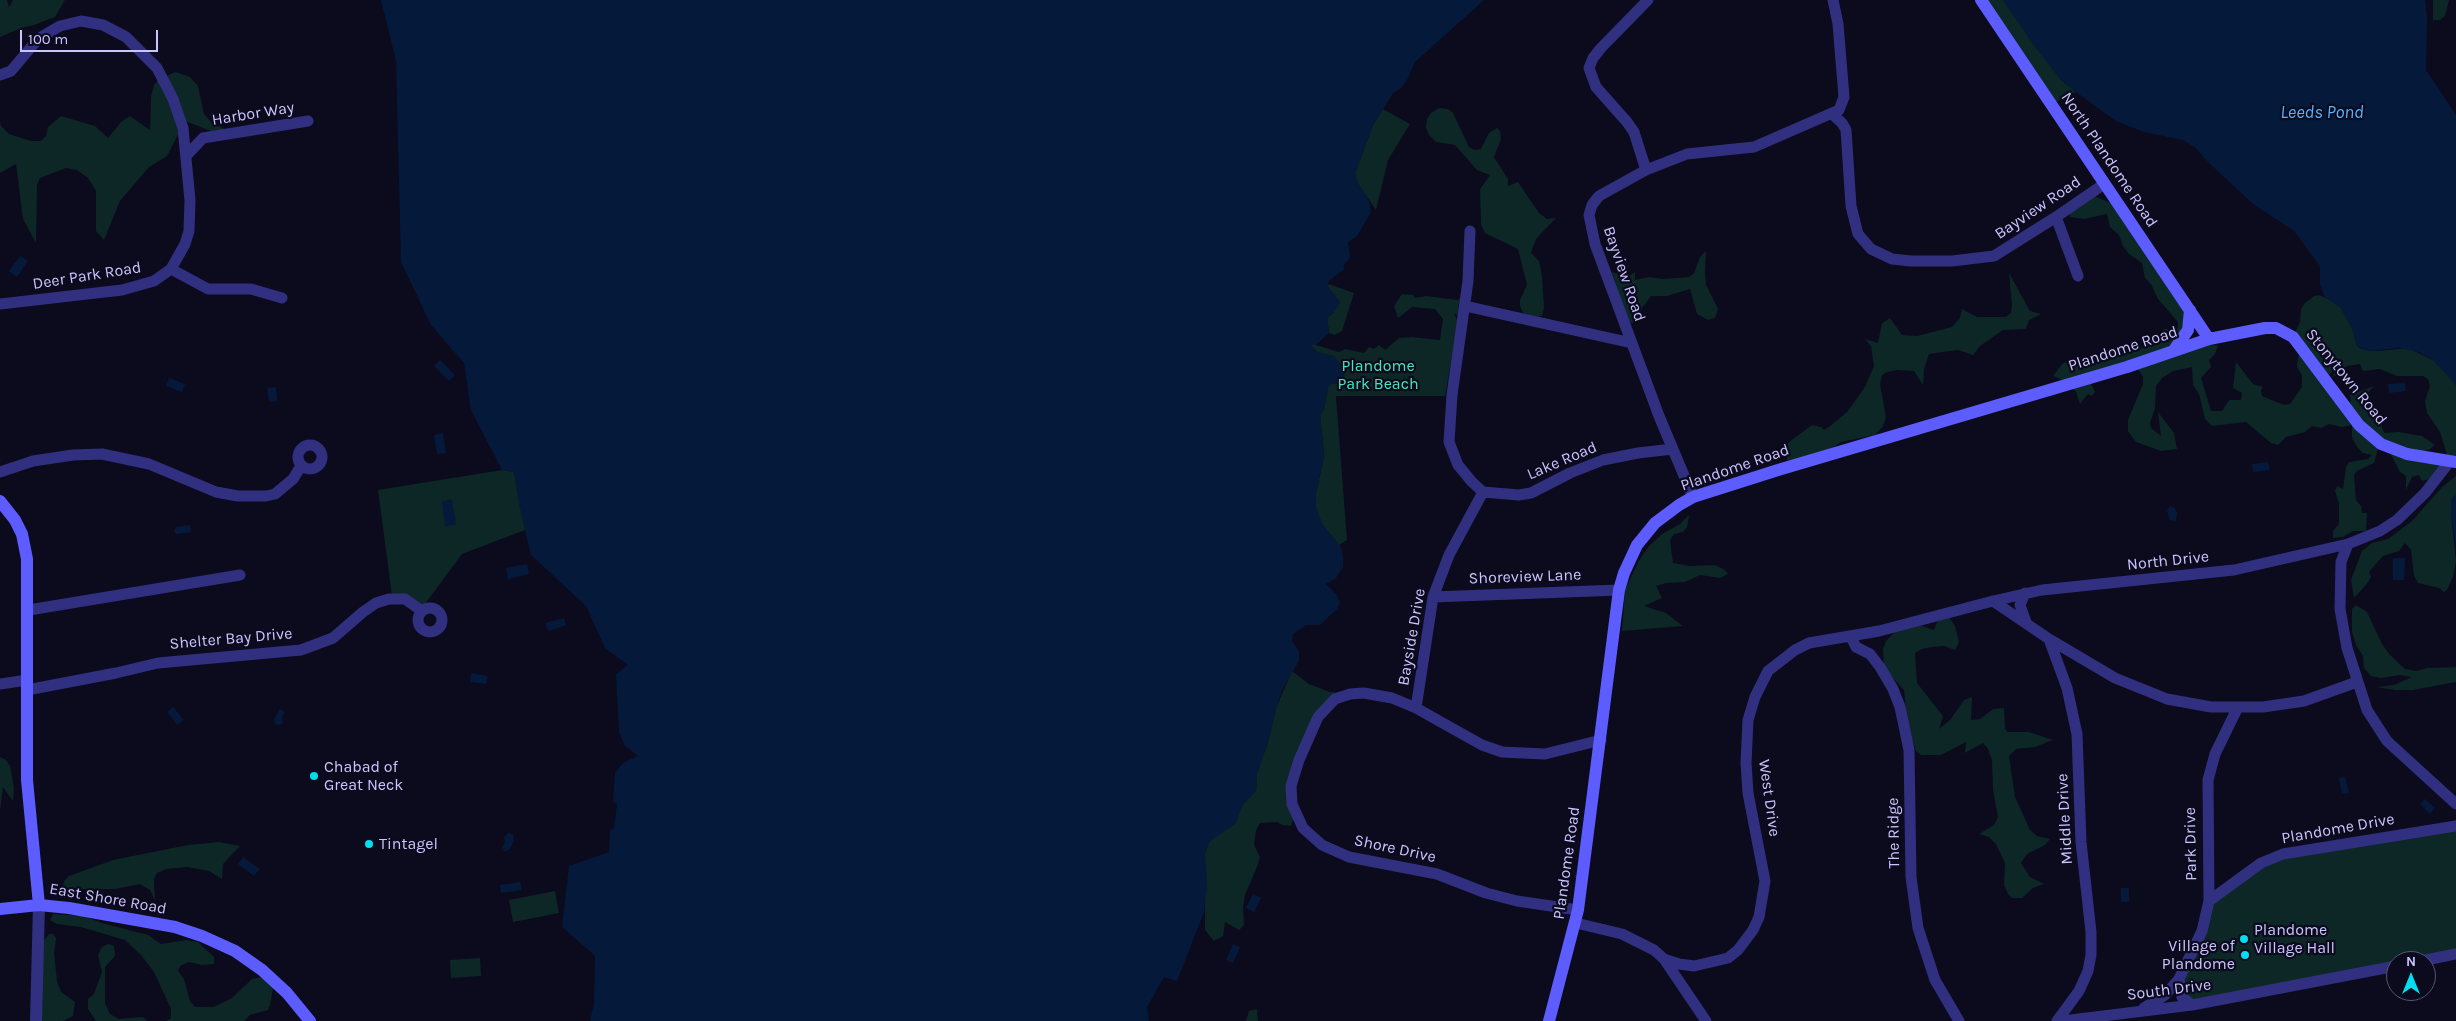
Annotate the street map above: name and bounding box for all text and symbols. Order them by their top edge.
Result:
scale bar [22,20,160,52]
text: 100 m [28,30,68,48]
street label: North Plandome Road [2057,89,2161,231]
street label: Harbor Way [210,98,296,130]
water label: Leeds Pond [2280,102,2364,124]
street label: Bayview Road [1991,172,2085,244]
street label: Bayview Road [1599,224,1649,324]
street label: Deer Park Road [31,258,143,294]
street label: Plandome Road [2066,322,2180,376]
street label: Stonytown Road [2301,325,2391,429]
park label: Plandome Park Beach [1337,356,1419,394]
street label: Lake Road [1524,438,1600,484]
street label: Plandome Road [1678,440,1792,496]
street label: North Drive [2126,547,2210,575]
street label: Shoreview Lane [1468,565,1582,589]
street label: Bayside Drive [1394,587,1430,687]
street label: Shelter Bay Drive [169,624,293,654]
place label: Chabad of Great Neck [324,757,403,795]
street label: West Drive [1754,758,1784,838]
marker: Chabad of Great Neck [308,770,320,782]
street label: Middle Drive [2053,773,2077,865]
street label: The Ridge [1884,797,1904,869]
street label: Plandome Road [1550,805,1584,921]
street label: Park Drive [2181,807,2201,881]
street label: Plandome Drive [2280,810,2396,848]
street label: Shore Drive [1352,831,1438,867]
place label: Tintagel [379,834,438,854]
marker: Tintagel [363,838,375,850]
street label: East Shore Road [48,879,168,919]
place label: Plandome Village Hall [2254,920,2335,958]
marker: Plandome Village Hall [2238,933,2250,945]
place label: Village of Plandome [2162,936,2235,974]
marker: Village of Plandome [2239,949,2251,961]
north arrow [2386,951,2436,1001]
text: N [2406,953,2416,970]
street label: South Drive [2126,975,2212,1005]

